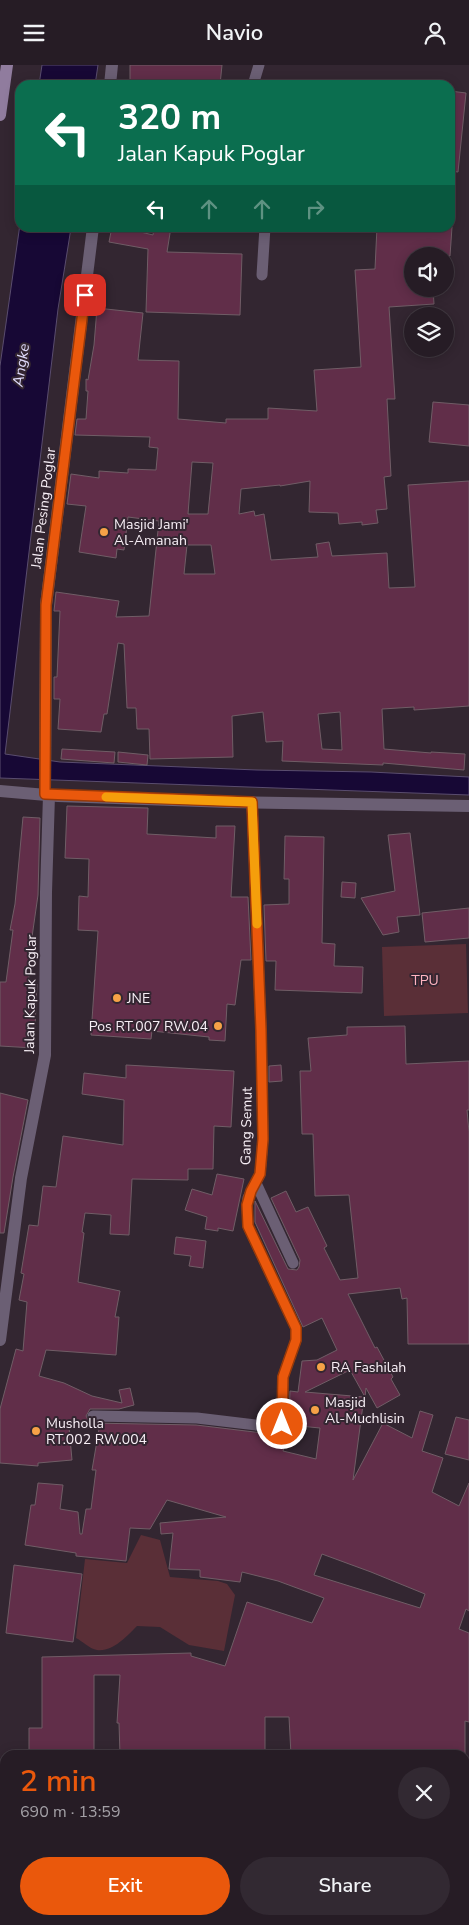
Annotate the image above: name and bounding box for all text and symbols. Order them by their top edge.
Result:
text: Navio [206,18,263,48]
icon: menu [20,19,48,47]
icon: person [421,19,449,47]
text: 320 m [118,94,221,141]
icon: left [35,100,100,165]
text: Jalan Kapuk Poglar [118,139,305,169]
icon: left [142,195,170,223]
icon: ahead [195,195,223,223]
icon: ahead [248,195,276,223]
icon: right [301,195,329,223]
map controls [404,247,454,357]
button: sound [404,247,454,297]
pin [64,274,106,316]
icon: arrive [71,281,99,309]
button: layers [404,307,454,357]
water label: Angke [8,342,34,389]
street label: Jalan Pesing Poglar [27,446,60,571]
place label: Masjid Jami' Al-Amanah [114,515,189,550]
marker: Masjid Jami' Al-Amanah [98,526,110,538]
street label: Jalan Kapuk Poglar [20,934,41,1055]
park label: TPU [411,971,439,990]
place label: JNE [126,989,150,1008]
marker: JNE [111,992,123,1004]
place label: Pos RT.007 RW.04 [89,1017,208,1036]
marker: Pos RT.007 RW.04 [212,1020,224,1032]
street label: Gang Semut [236,1087,257,1165]
place label: RA Fashilah [331,1358,406,1377]
marker: RA Fashilah [315,1361,327,1373]
place label: Masjid Al-Muchlisin [325,1393,405,1428]
position arrow [255,1397,307,1449]
marker: Masjid Al-Muchlisin [309,1404,321,1416]
place label: Musholla RT.002 RW.004 [46,1414,147,1449]
marker: Musholla RT.002 RW.004 [30,1425,42,1437]
text: 2 min [20,1761,96,1802]
button: close [398,1767,450,1819]
text: 690 m · 13:59 [20,1801,121,1823]
button: Exit [20,1857,230,1915]
button: Share [240,1857,450,1915]

